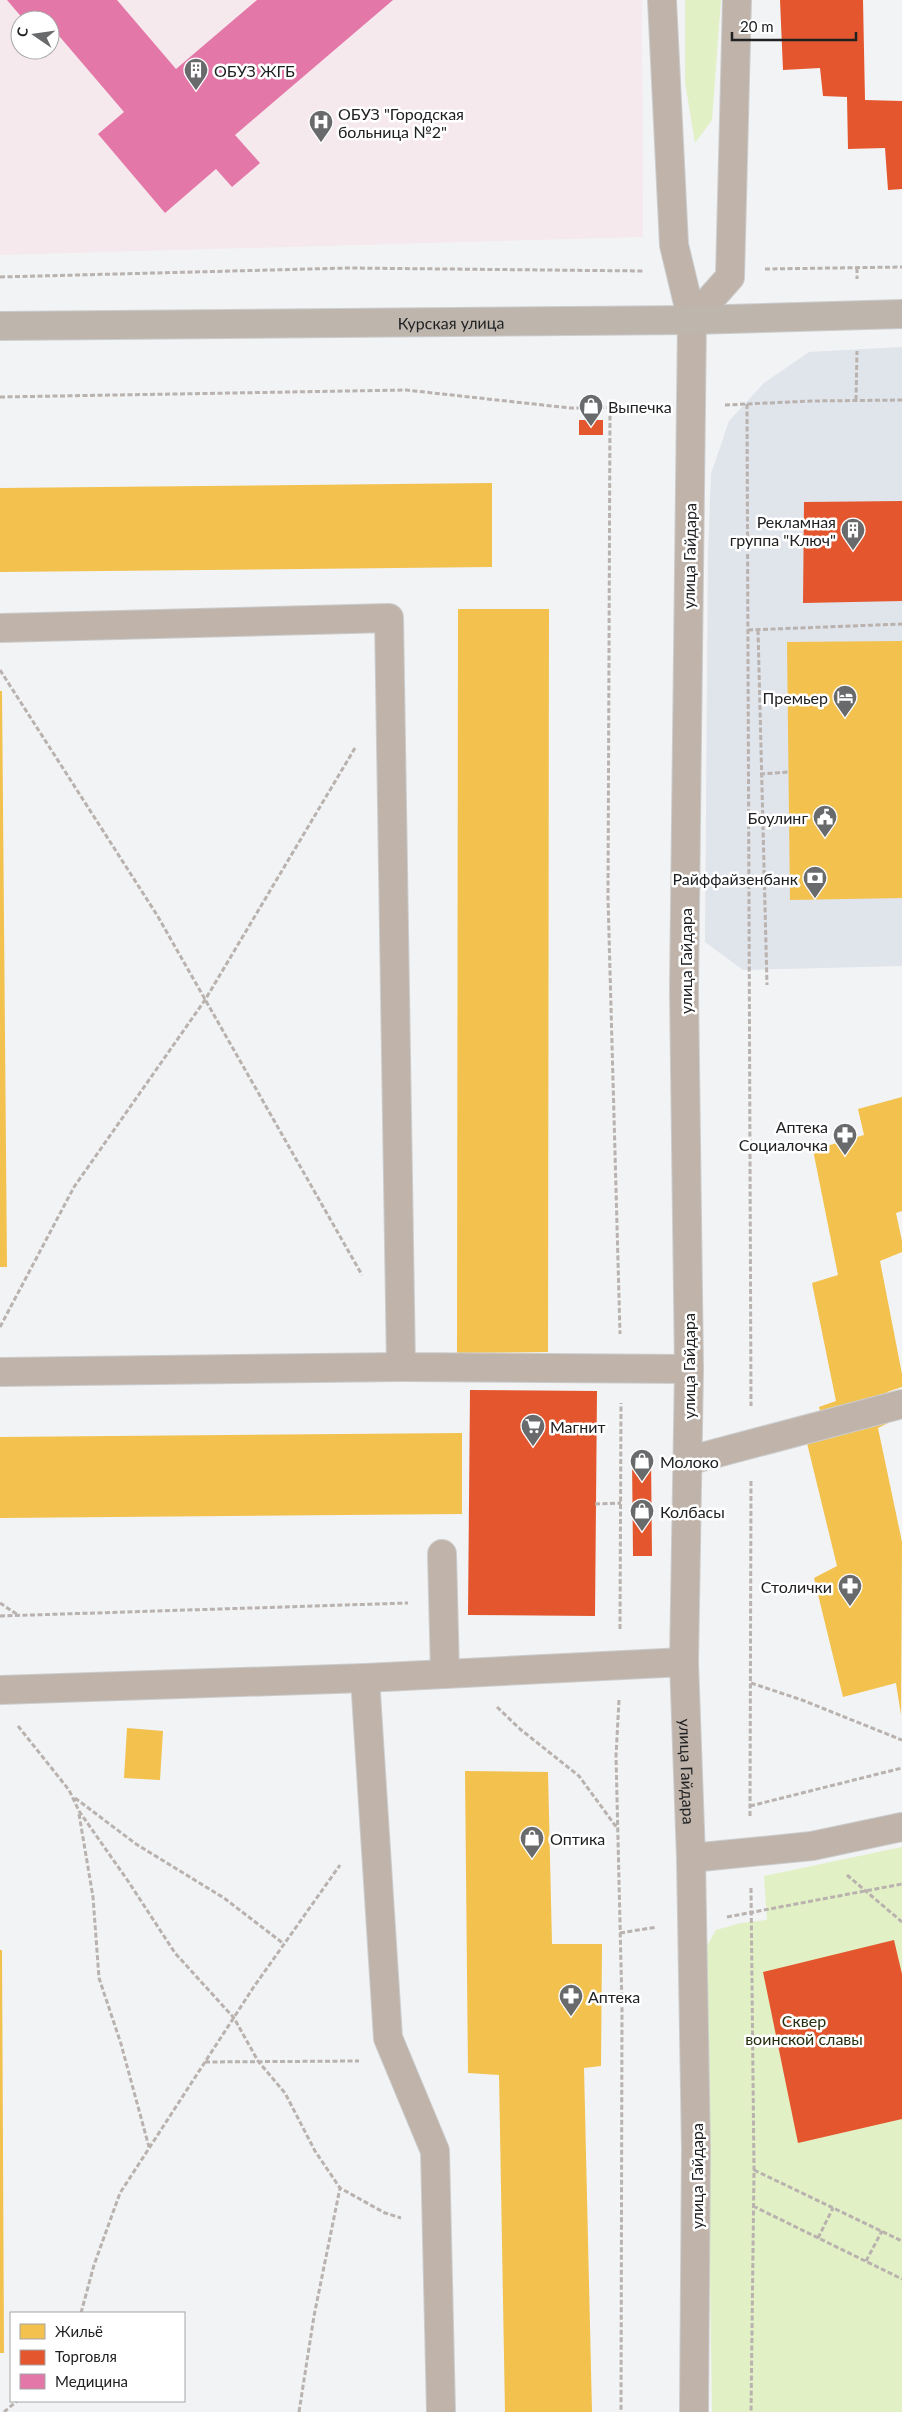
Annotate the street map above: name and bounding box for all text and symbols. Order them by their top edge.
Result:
north arrow [10,10,60,60]
scale bar [732,10,856,42]
text: 20 m [740,17,774,35]
text: С [13,25,31,38]
building icon: ОБУЗ ЖГБ [183,57,209,91]
place label: ОБУЗ ЖГБ [214,61,295,80]
place label: ОБУЗ "Городская больница №2" [338,104,464,141]
hospital icon: ОБУЗ "Городская больница №2" [308,109,334,143]
street label: Курская улица [398,312,504,332]
shop icon: Выпечка [578,393,604,427]
place label: Выпечка [608,397,672,416]
street label: улица Гайдара [679,503,699,609]
place label: Рекламная группа "Ключ" [730,512,836,549]
building icon: Рекламная группа "Ключ" [840,517,866,551]
hotel icon: Премьер [832,684,858,718]
place label: Премьер [763,688,828,707]
public building icon: Боулинг [812,804,838,838]
place label: Боулинг [748,808,808,827]
bank icon: Райффайзенбанк [802,865,828,899]
place label: Райффайзенбанк [673,869,799,888]
street label: улица Гайдара [676,908,695,1014]
place label: Аптека Социалочка [739,1117,828,1154]
pharmacy icon: Аптека Социалочка [832,1122,858,1156]
street label: улица Гайдара [679,1313,698,1419]
supermarket icon: Магнит [520,1413,546,1447]
place label: Магнит [550,1417,606,1436]
shop icon: Молоко [629,1448,655,1482]
place label: Молоко [660,1452,719,1471]
shop icon: Колбасы [629,1498,655,1532]
place label: Колбасы [660,1502,725,1521]
pharmacy icon: Столички [837,1573,863,1607]
place label: Столички [761,1577,832,1596]
street label: улица Гайдара [677,1718,699,1825]
shop icon: Оптика [519,1825,545,1859]
place label: Оптика [550,1829,605,1848]
pharmacy icon: Аптека [558,1983,584,2017]
place label: Аптека [588,1987,640,2006]
park label: Сквер воинской славы [745,2011,863,2048]
street label: улица Гайдара [687,2123,706,2229]
legend [10,2312,185,2402]
text: Жильё [55,2322,103,2340]
text: Торговля [55,2347,117,2365]
text: Медицина [55,2372,128,2390]

